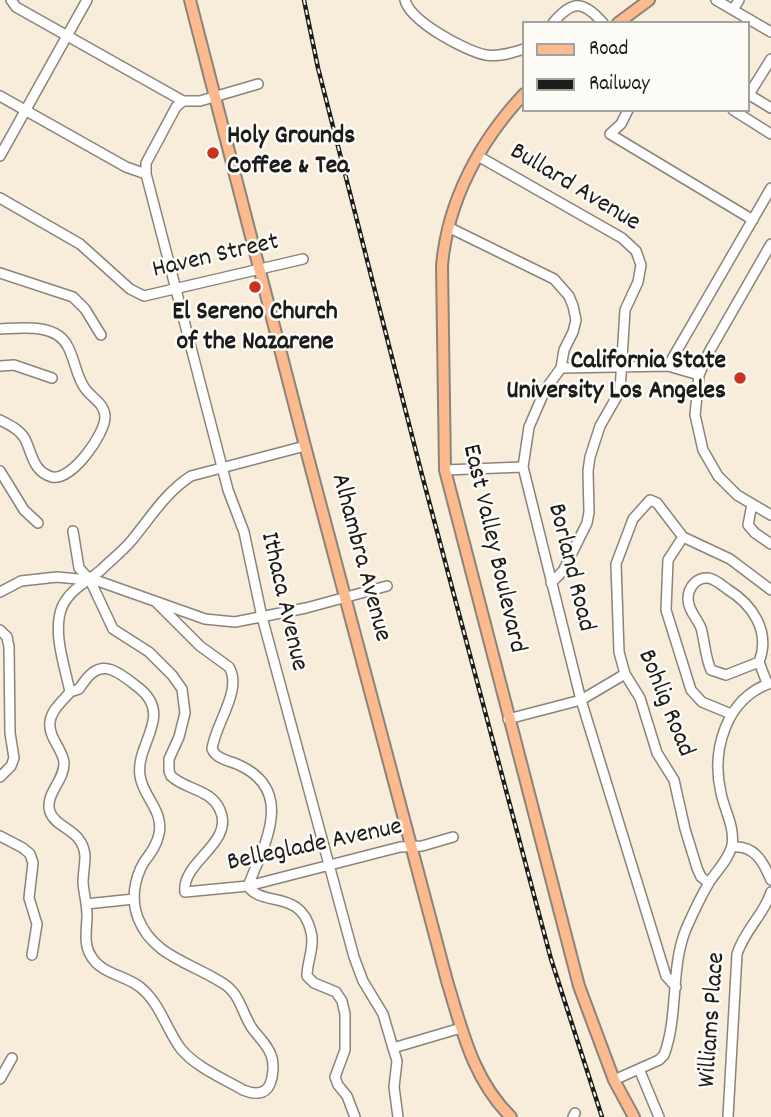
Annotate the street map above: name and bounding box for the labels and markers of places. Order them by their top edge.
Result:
place label: Holy Grounds Coffee & Tea [227,122,355,184]
marker: Holy Grounds Coffee & Tea [205,145,221,161]
marker: El Sereno Church of the Nazarene [247,279,263,295]
place label: El Sereno Church of the Nazarene [172,298,338,360]
place label: California State University Los Angeles [506,347,726,408]
marker: California State University Los Angeles [732,370,748,386]

